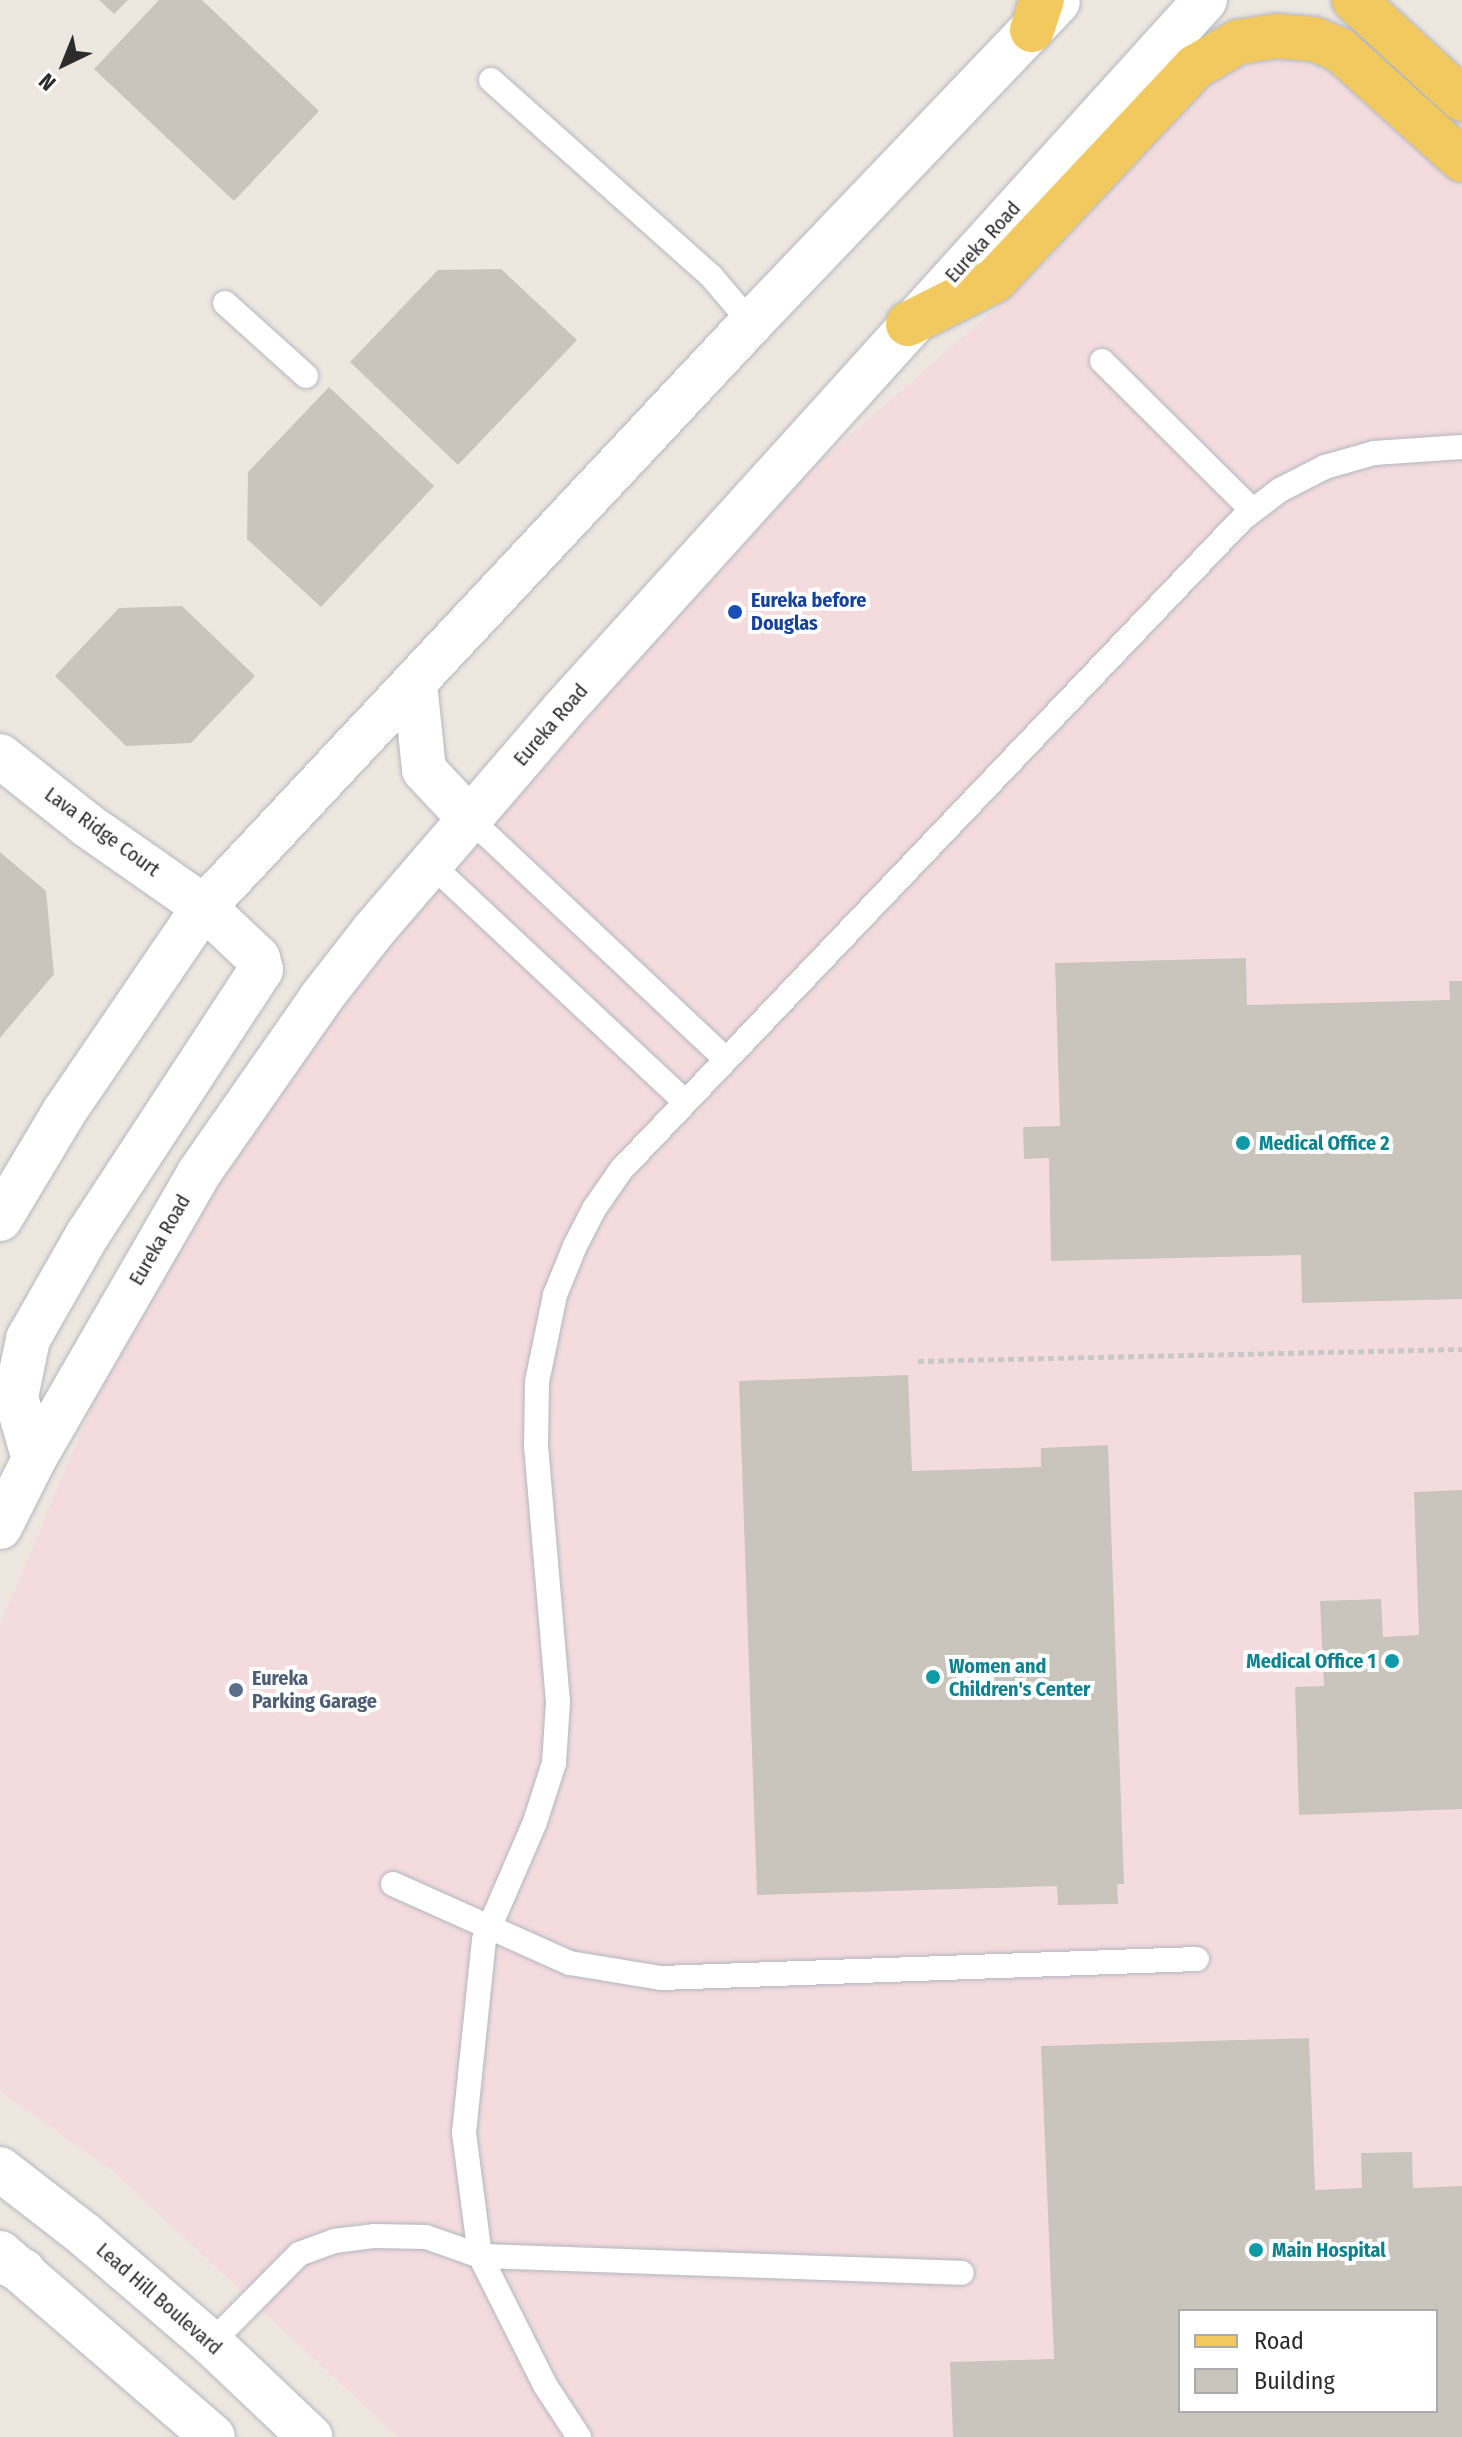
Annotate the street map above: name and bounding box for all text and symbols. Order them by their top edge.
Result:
north arrow [24,24,104,104]
text: N [33,68,61,96]
street label: Eureka Road [940,197,1026,287]
place label: Eureka before Douglas [751,588,866,635]
marker: Eureka before Douglas [726,603,744,621]
street label: Eureka Road [509,679,593,771]
street label: Lava Ridge Court [40,782,164,882]
place label: Medical Office 2 [1259,1131,1390,1155]
marker: Medical Office 2 [1234,1134,1252,1152]
street label: Eureka Road [124,1190,196,1290]
place label: Medical Office 1 [1246,1649,1376,1673]
marker: Medical Office 1 [1383,1652,1401,1670]
place label: Women and Children's Center [949,1654,1090,1701]
place label: Eureka Parking Garage [252,1666,377,1713]
marker: Women and Children's Center [924,1668,942,1686]
marker: Eureka Parking Garage [227,1681,245,1699]
street label: Lead Hill Boulevard [91,2238,227,2360]
place label: Main Hospital [1272,2238,1386,2262]
marker: Main Hospital [1247,2241,1265,2259]
legend [1178,2309,1438,2413]
text: Road [1254,2327,1304,2355]
text: Building [1254,2367,1335,2395]

